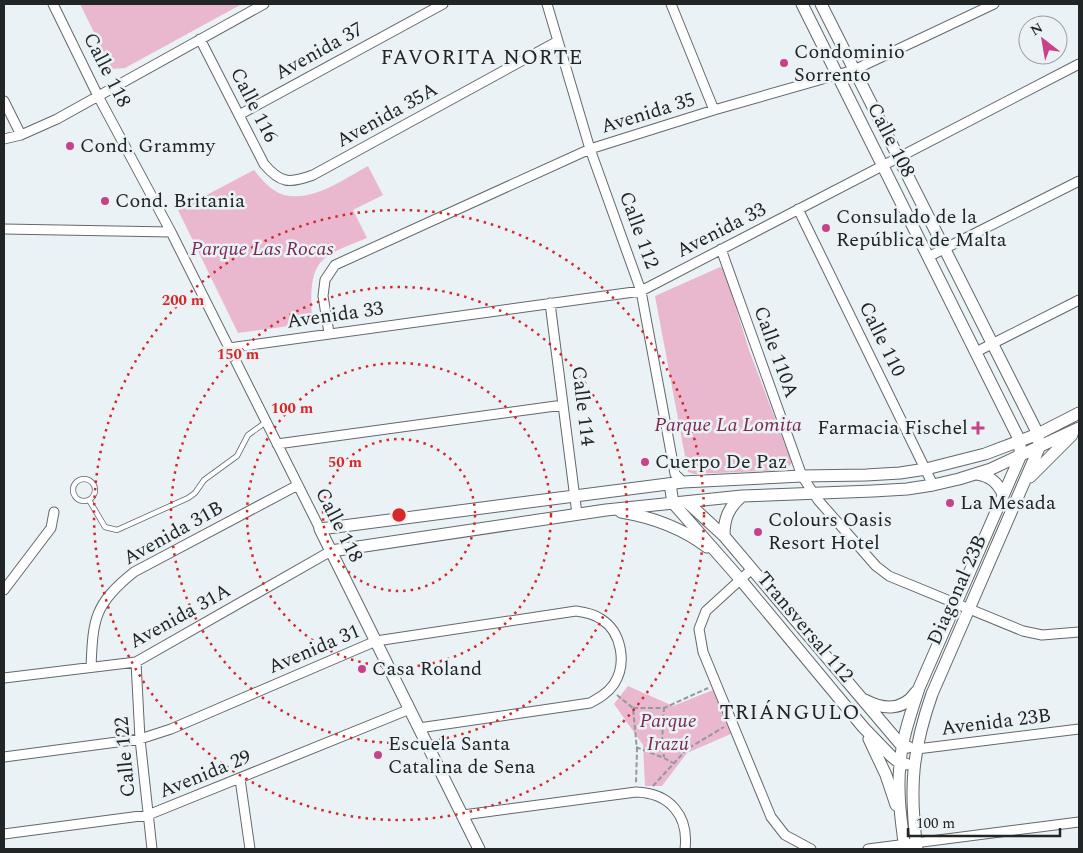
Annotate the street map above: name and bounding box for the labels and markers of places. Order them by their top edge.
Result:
place label: Condominio Sorrento [794,37,905,90]
marker: Condominio Sorrento [778,57,790,69]
place label: Cond. Grammy [80,131,217,161]
marker: Cond. Grammy [64,140,76,152]
place label: Cond. Britania [115,186,245,216]
marker: Cond. Britania [99,195,111,207]
place label: Consulado de la República de Malta [836,202,1007,255]
marker: Consulado de la República de Malta [820,222,832,234]
place label: Farmacia Fischel [817,413,968,443]
marker: Farmacia Fischel [972,422,984,434]
place label: Cuerpo De Paz [655,447,787,477]
marker: Cuerpo De Paz [639,456,651,468]
place label: La Mesada [960,488,1056,518]
marker: La Mesada [944,497,956,509]
place label: Colours Oasis Resort Hotel [768,505,892,558]
centre of rings [390,506,408,524]
marker: Colours Oasis Resort Hotel [752,526,764,538]
place label: Casa Roland [372,654,482,684]
marker: Casa Roland [356,663,368,675]
place label: Escuela Santa Catalina de Sena [388,729,536,782]
marker: Escuela Santa Catalina de Sena [372,749,384,761]

